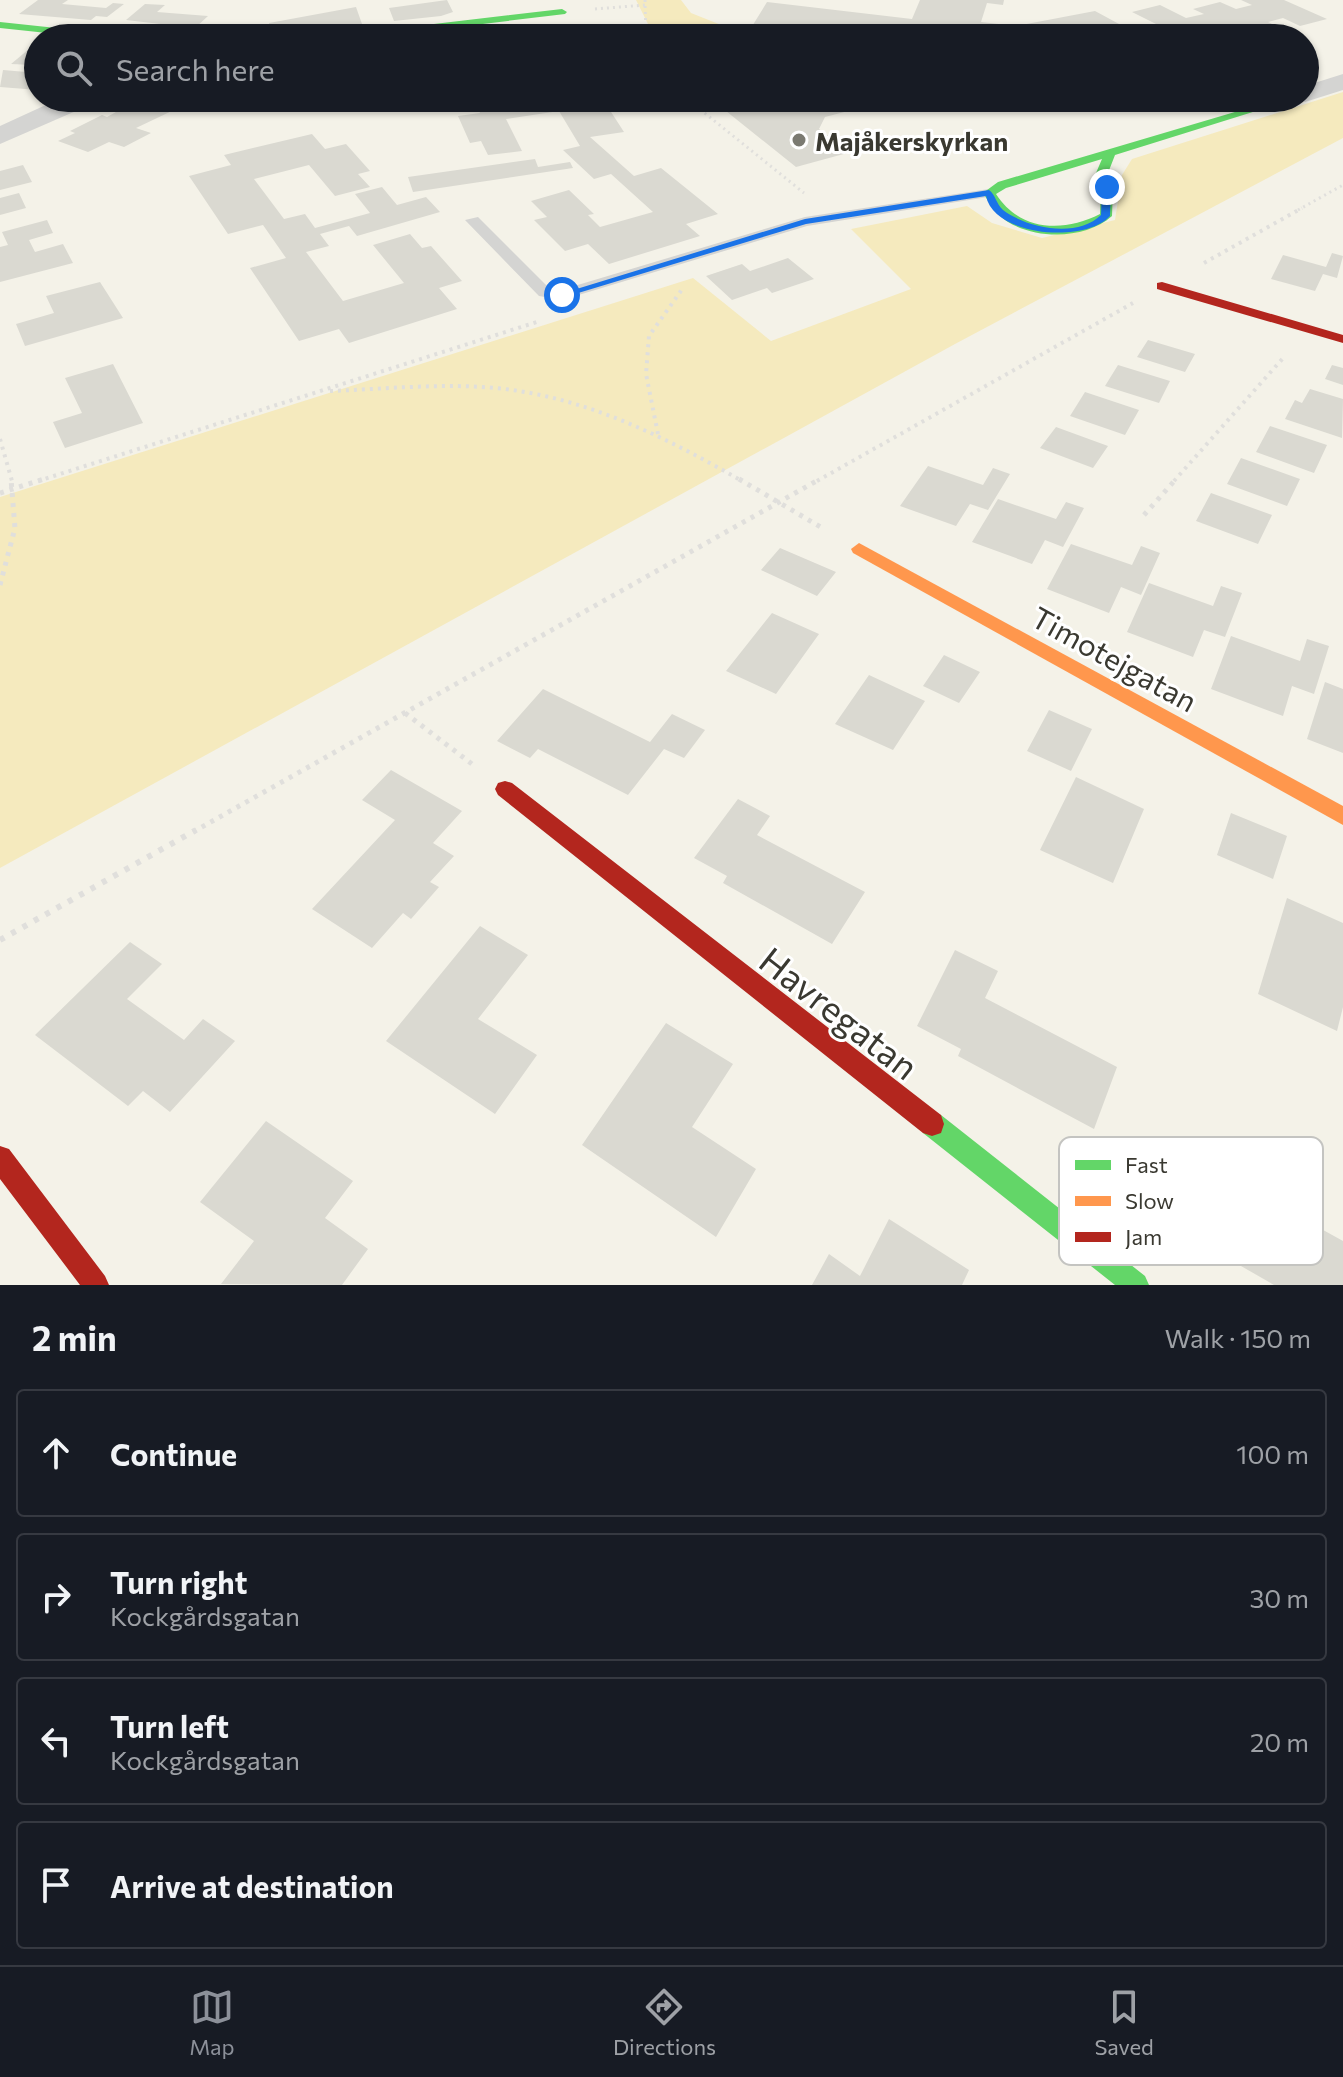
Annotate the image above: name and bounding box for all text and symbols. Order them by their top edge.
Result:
search box [24,24,1319,112]
icon: search [52,46,96,90]
text: Search here [116,50,275,87]
place label: Majåkerskyrkan [815,125,1008,156]
marker: Majåkerskyrkan [790,131,808,149]
route end [1089,169,1125,205]
route start [544,277,580,313]
street label: Timotejgatan [1026,597,1204,719]
street label: Havregatan [752,937,928,1087]
legend [1059,1137,1323,1265]
text: Fast [1125,1151,1168,1178]
text: Slow [1125,1187,1174,1214]
text: Jam [1125,1223,1162,1250]
text: 2 min [32,1316,117,1358]
text: Walk · 150 m [1165,1322,1311,1353]
icon: ahead [34,1431,78,1475]
text: Continue [110,1435,237,1472]
text: 100 m [1236,1438,1309,1469]
text: Turn right [110,1563,247,1600]
icon: right [34,1575,78,1619]
text: 30 m [1250,1582,1309,1613]
text: Kockgårdsgatan [110,1600,300,1631]
text: Turn left [110,1707,229,1744]
icon: left [34,1719,78,1763]
text: 20 m [1250,1726,1309,1757]
text: Kockgårdsgatan [110,1744,300,1775]
icon: arrive [34,1863,78,1907]
text: Arrive at destination [110,1867,394,1904]
tab: Map [189,1985,235,2060]
tab: Directions [613,1985,716,2060]
tab: Saved [1094,1985,1154,2060]

